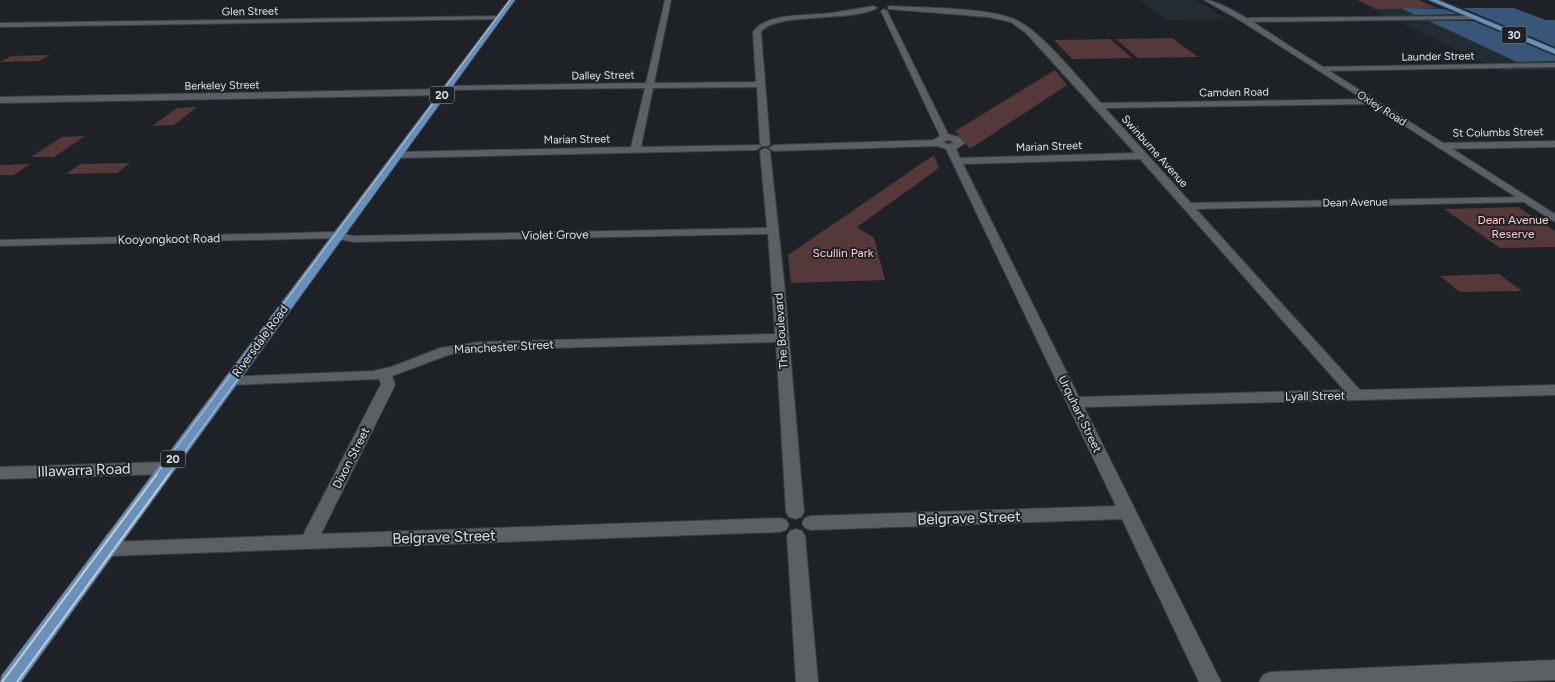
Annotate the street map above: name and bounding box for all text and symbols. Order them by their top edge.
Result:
street label: Glen Street [222,5,278,18]
road number: 30 [1502,26,1526,44]
street label: Launder Street [1401,49,1475,64]
street label: Dalley Street [571,68,635,83]
street label: Berkeley Street [184,78,260,93]
street label: Camden Road [1199,85,1269,100]
road number: 20 [430,86,454,104]
street label: Oxley Road [1355,88,1409,129]
street label: Swinburne Avenue [1119,113,1190,190]
street label: St Columbs Street [1452,125,1544,140]
street label: Marian Street [544,132,610,147]
street label: Marian Street [1016,139,1082,154]
street label: Dean Avenue [1322,195,1388,210]
park label: Dean Avenue Reserve [1477,213,1549,241]
street label: Violet Grove [521,227,589,243]
street label: Kooyongkoot Road [118,231,220,247]
park label: Scullin Park [812,246,874,260]
street label: The Boulevard [771,293,791,369]
street label: Riversdale Road [229,302,291,380]
street label: Manchester Street [454,337,555,357]
street label: Urquhart Street [1055,373,1105,455]
street label: Lyall Street [1285,388,1346,404]
street label: Dixon Street [330,425,373,491]
road number: 20 [160,450,186,468]
street label: Illawarra Road [37,459,131,481]
street label: Belgrave Street [917,507,1021,529]
street label: Belgrave Street [392,526,496,548]

